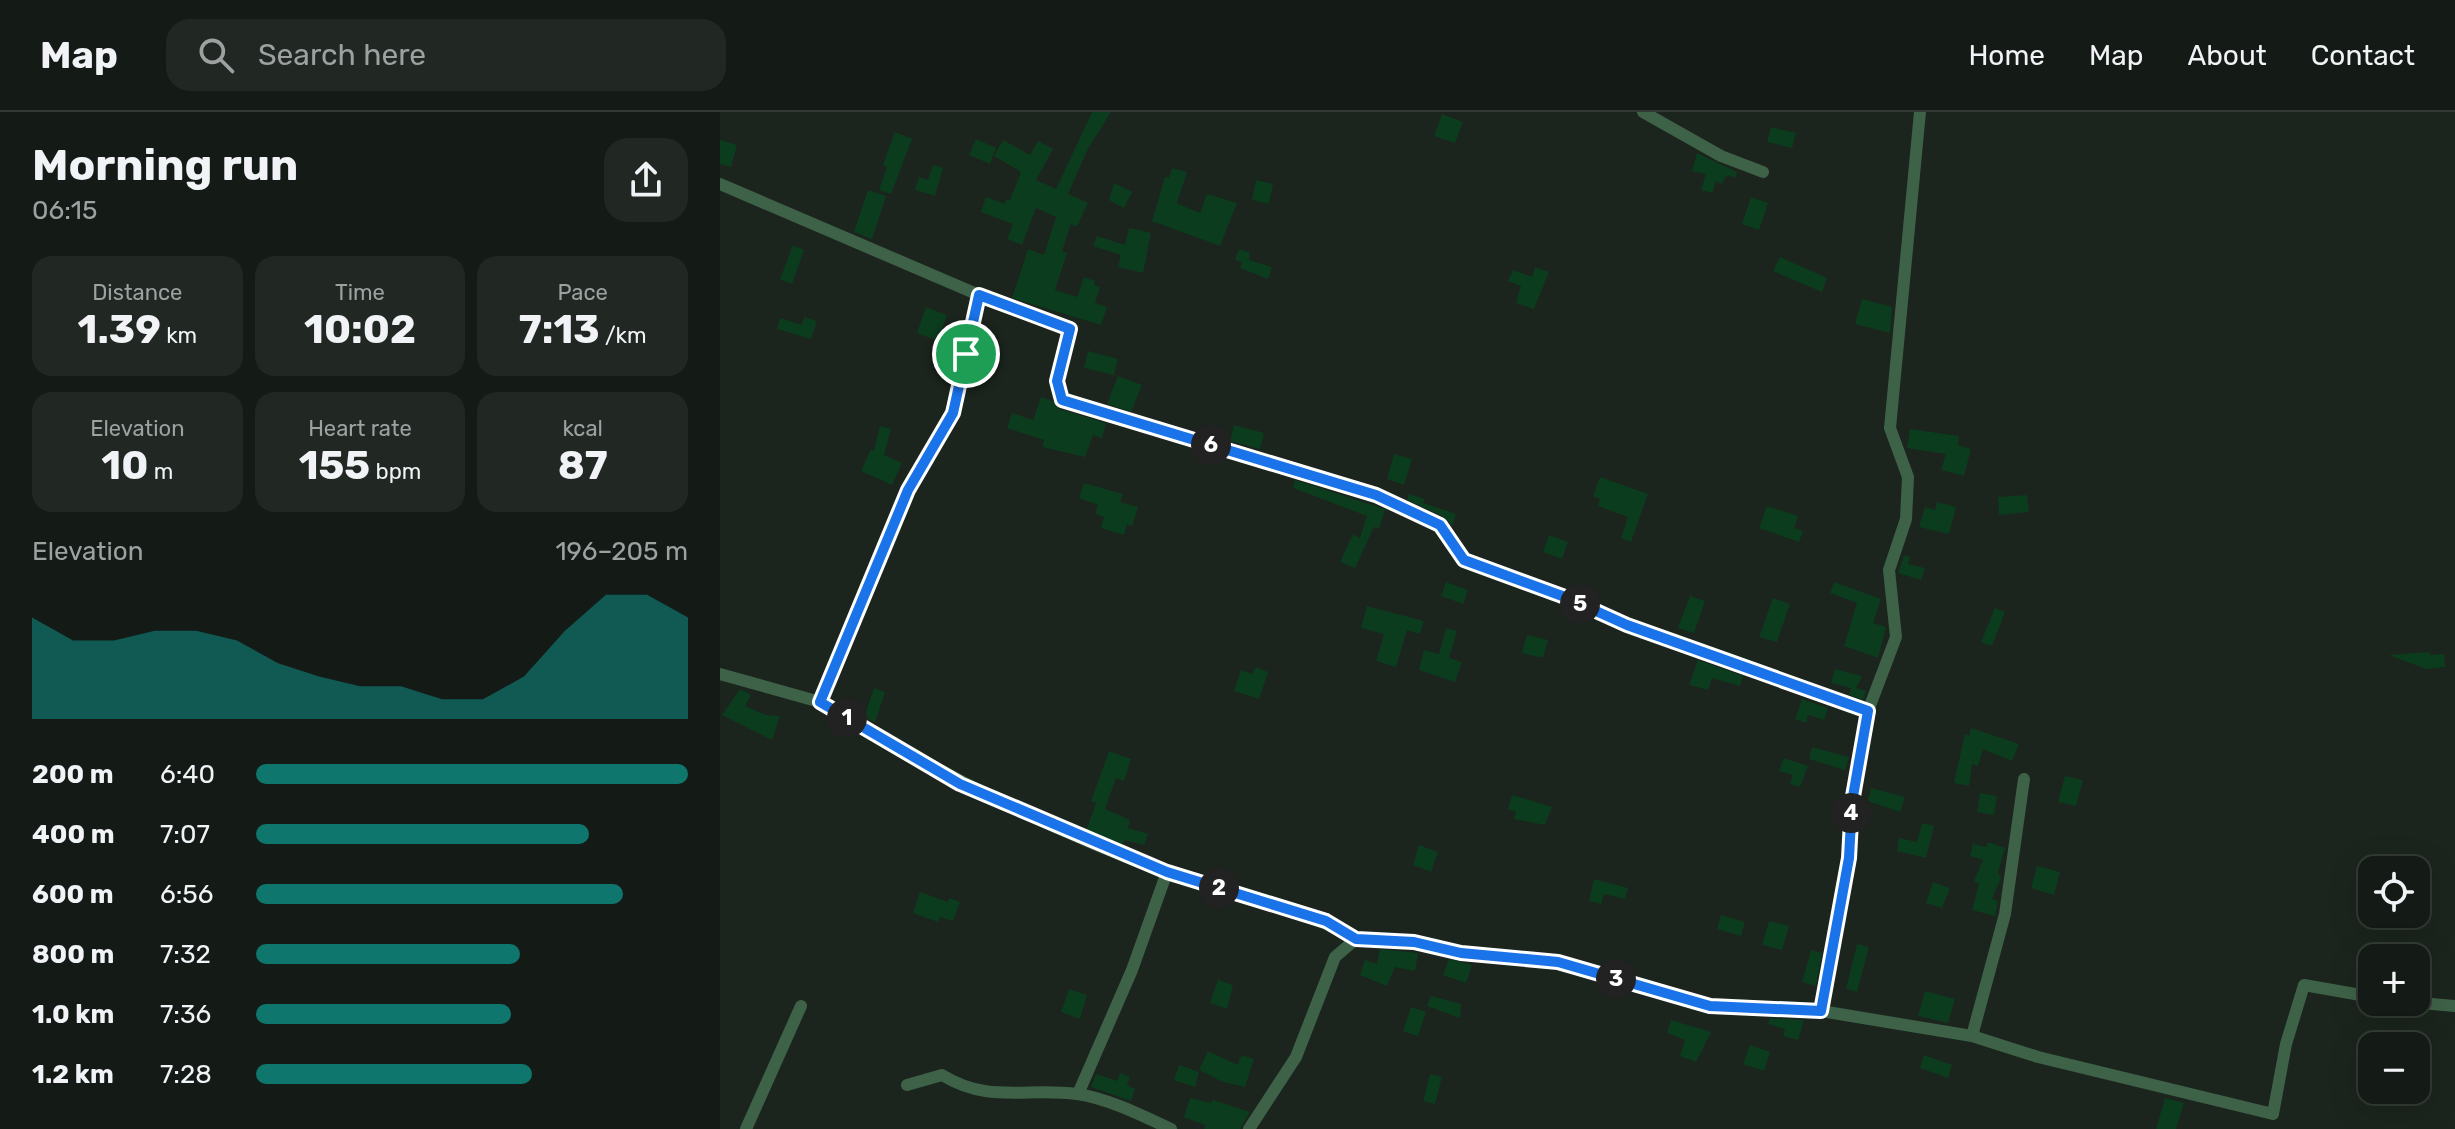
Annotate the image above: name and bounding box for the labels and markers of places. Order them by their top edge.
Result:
pin [932,320,1000,388]
pin: 6 [1191,425,1231,465]
pin: 5 [1560,584,1600,624]
pin: 1 [827,698,867,738]
pin: 4 [1831,793,1871,833]
pin: 2 [1199,868,1239,908]
pin: 3 [1596,959,1636,999]

